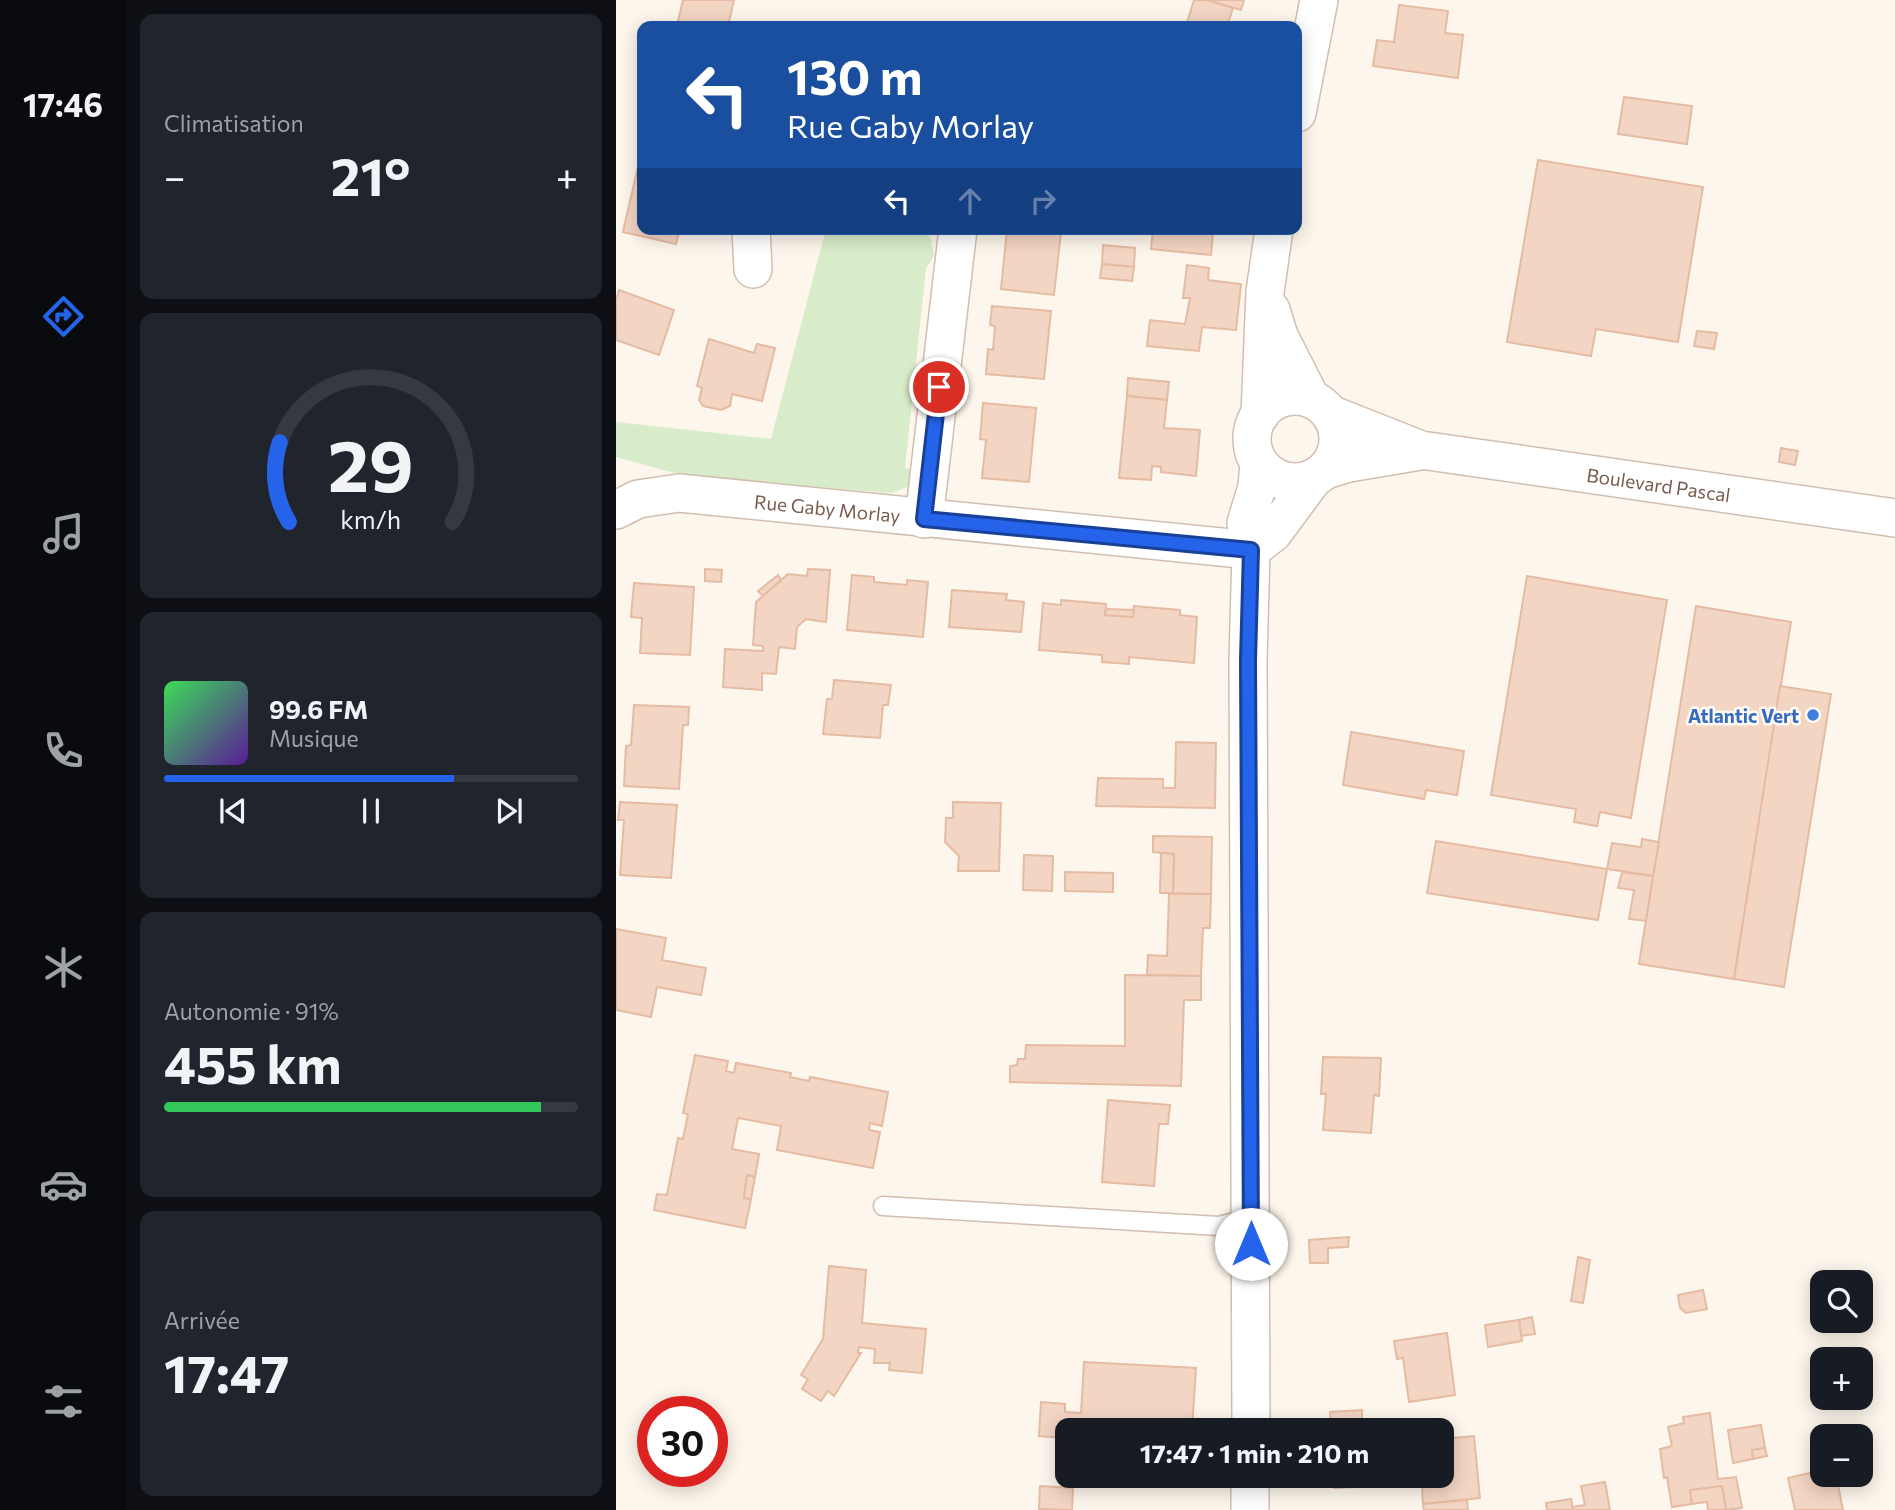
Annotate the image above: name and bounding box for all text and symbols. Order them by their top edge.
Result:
text: 130 m [787,45,922,105]
icon: left [672,49,763,140]
text: 17:46 [23,84,103,124]
text: Rue Gaby Morlay [787,105,1034,145]
text: Climatisation [164,109,304,137]
text: 21° [331,143,410,207]
text: − [164,152,186,199]
text: + [556,152,578,199]
icon: left [878,182,916,220]
icon: ahead [951,182,989,220]
icon: right [1024,182,1062,220]
icon: directions [39,292,88,341]
pin [909,357,969,417]
icon: arrive [920,368,958,406]
text: 29 [328,418,414,507]
street label: Boulevard Pascal [1585,462,1732,506]
street label: Rue Gaby Morlay [753,489,902,527]
text: km/h [341,504,401,534]
icon: music [39,509,88,558]
text: 99.6 FM [269,693,368,724]
place label: Atlantic Vert [1688,704,1799,727]
marker: Atlantic Vert [1805,707,1821,723]
text: Musique [269,724,359,752]
icon: phone [39,726,88,775]
icon: previous [214,792,252,830]
icon: pause [352,792,390,830]
icon: next [490,792,528,830]
icon: climate [39,943,88,992]
text: Autonomie · 91% [164,997,339,1025]
text: 455 km [164,1031,342,1095]
icon: car [39,1160,88,1209]
position arrow [1214,1207,1288,1281]
map controls [1810,1270,1873,1487]
button: search [1810,1270,1873,1333]
text: Arrivée [164,1306,240,1334]
text: 17:47 [164,1340,289,1404]
button: + [1810,1347,1873,1410]
icon: filters [39,1377,88,1426]
speed limit sign: 30 [637,1396,728,1487]
button: − [1810,1424,1873,1487]
text: 17:47 · 1 min · 210 m [1140,1437,1369,1468]

